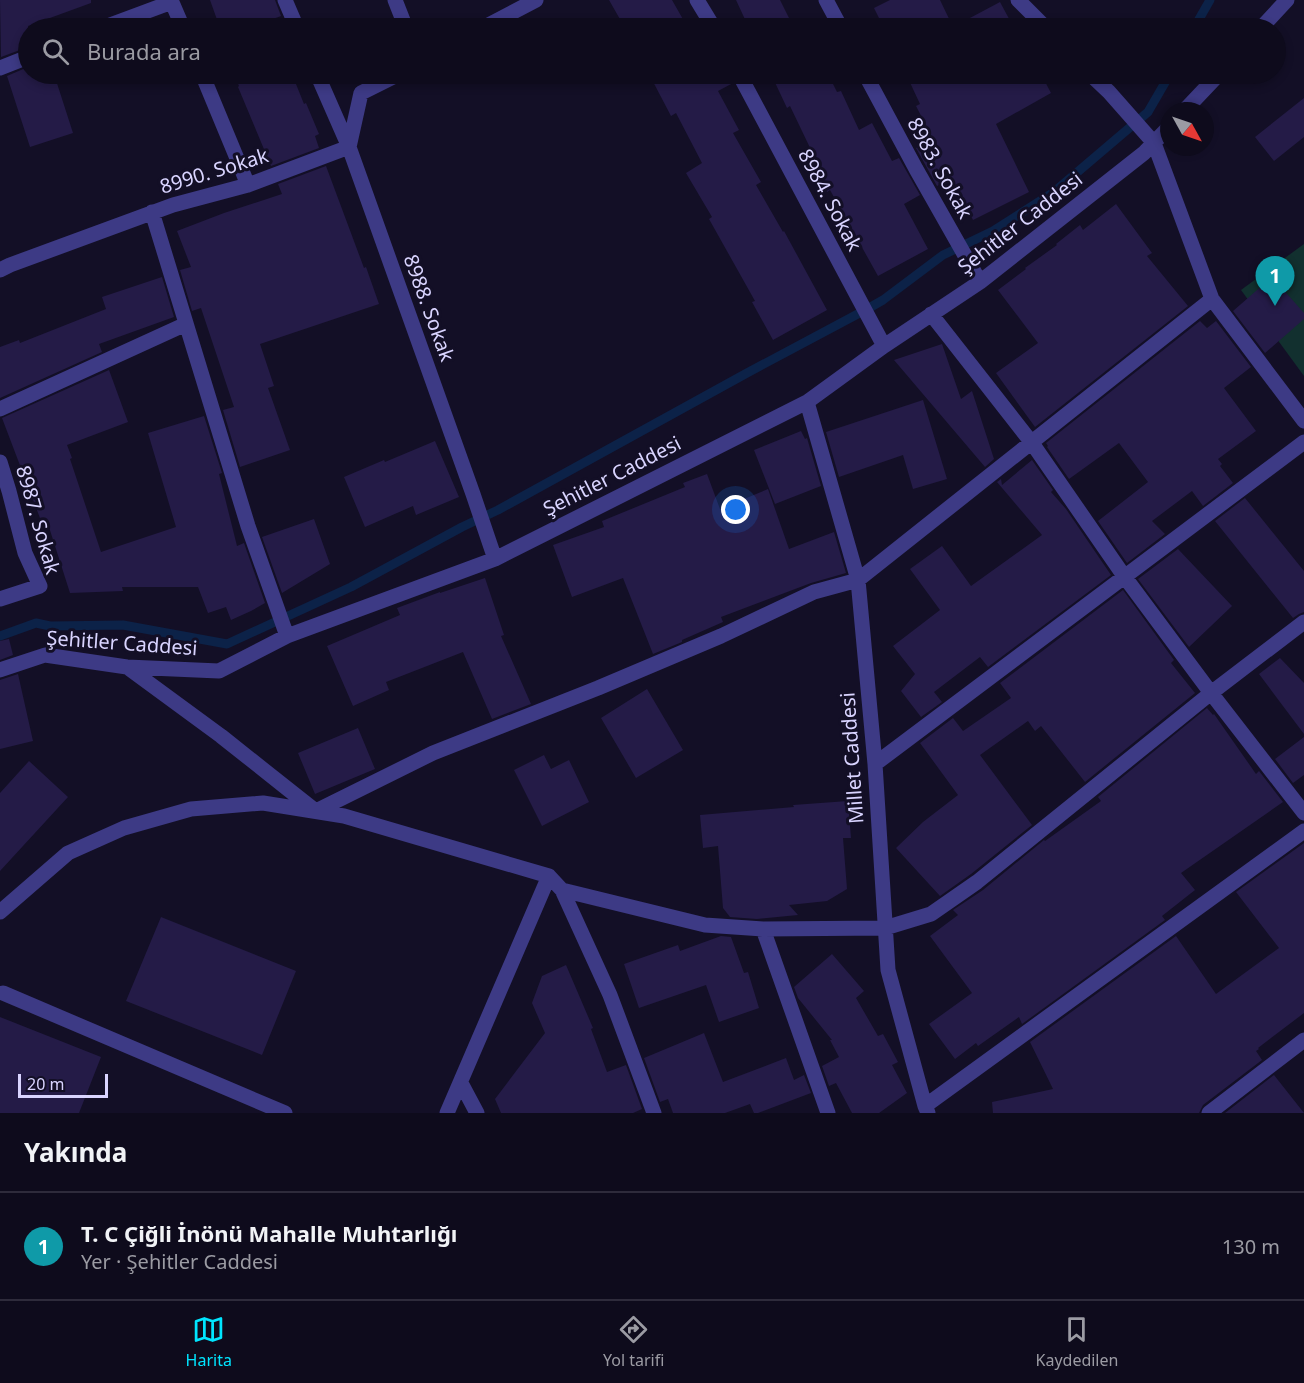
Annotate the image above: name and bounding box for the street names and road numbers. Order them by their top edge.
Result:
street label: 8983. Sokak [901,112,980,224]
street label: 8990. Sokak [156,141,272,200]
street label: 8984. Sokak [792,144,869,256]
street label: Şehitler Caddesi [952,165,1088,280]
street label: 8988. Sokak [398,251,461,365]
street label: Şehitler Caddesi [538,429,685,522]
street label: 8987. Sokak [10,462,67,578]
street label: Şehitler Caddesi [46,624,198,661]
street label: Millet Caddesi [833,691,870,825]

